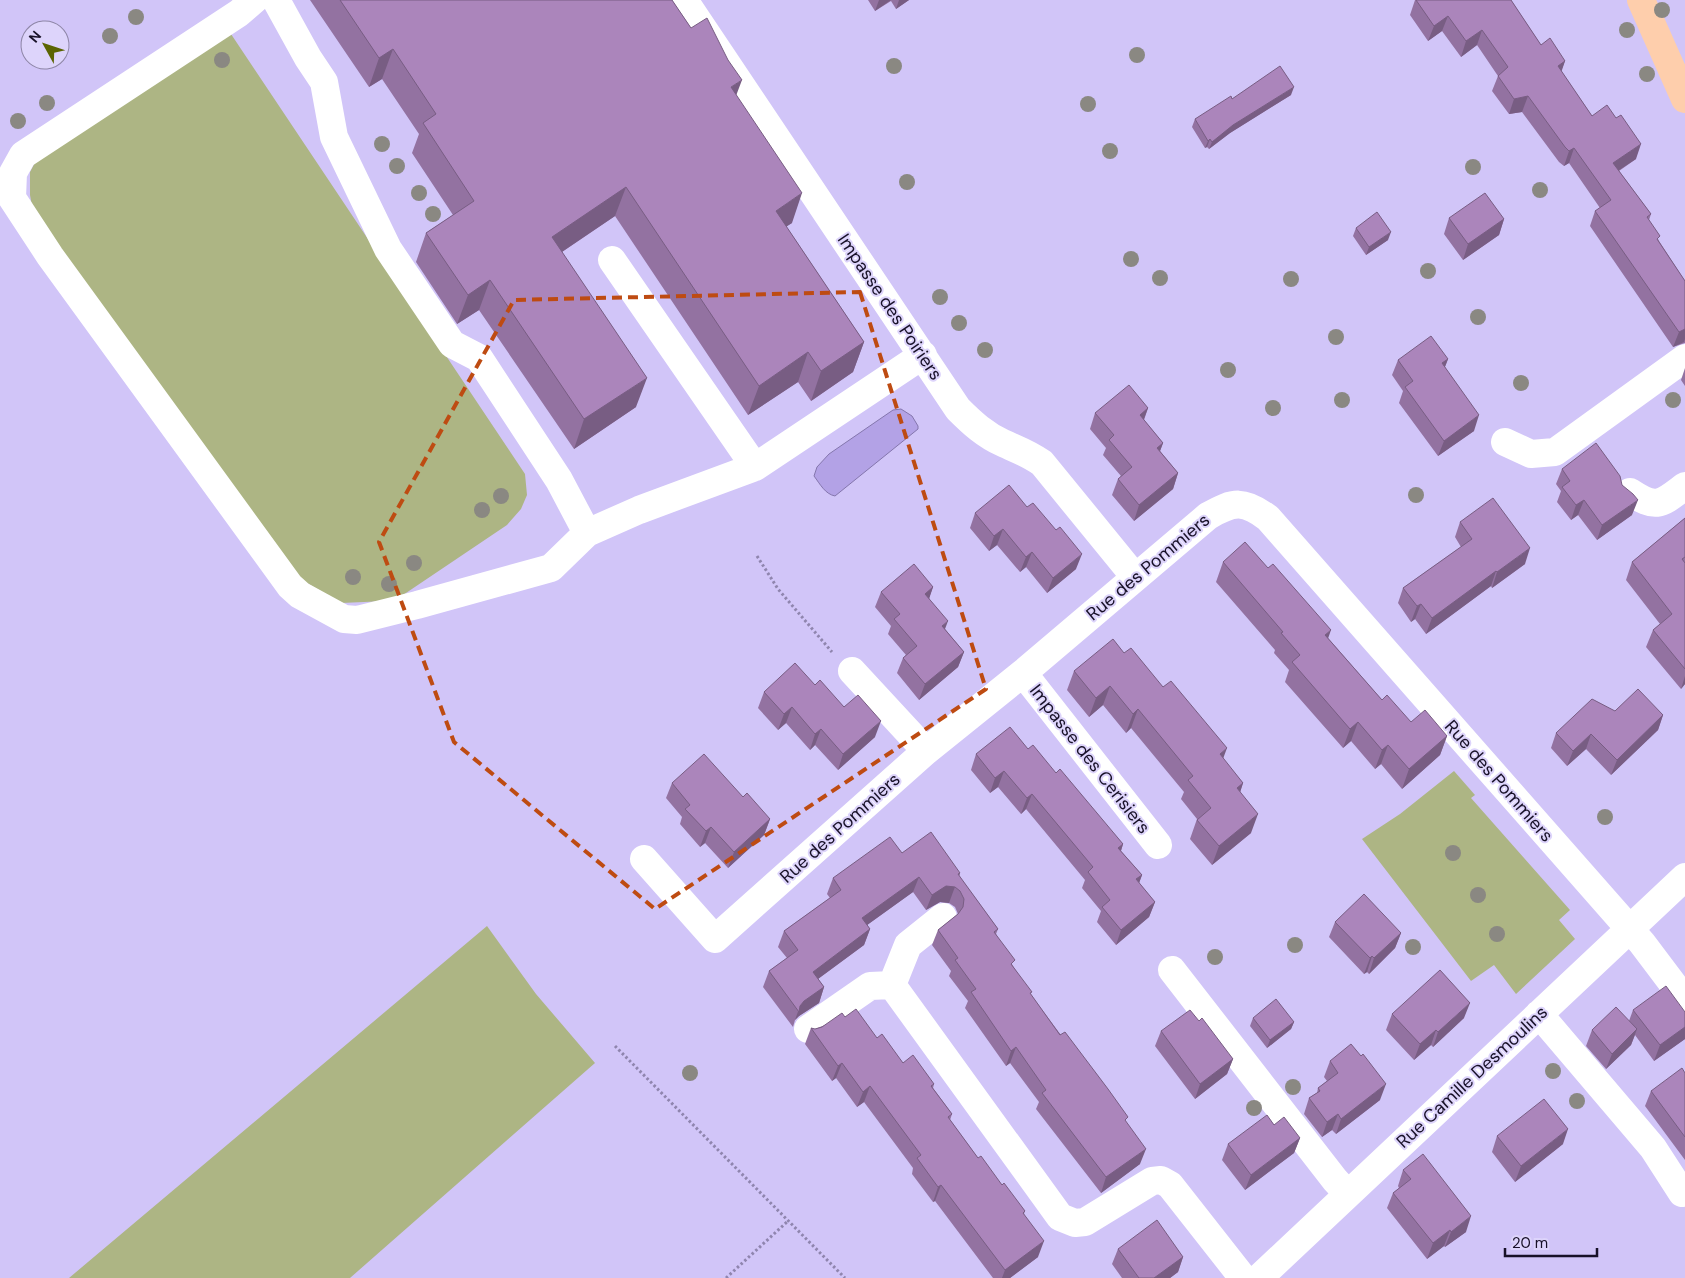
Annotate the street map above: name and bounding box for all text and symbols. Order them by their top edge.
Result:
north arrow [20,20,70,70]
text: N [25,27,45,46]
street label: Impasse des Poiriers [832,229,948,385]
street label: Rue des Pommiers [1081,508,1215,626]
street label: Impasse des Cerisiers [1024,679,1156,839]
street label: Rue des Pommiers [1439,715,1559,847]
street label: Rue des Pommiers [775,767,905,889]
street label: Rue Camille Desmoulins [1391,1001,1553,1153]
scale bar [1505,1226,1598,1258]
text: 20 m [1512,1233,1548,1253]

